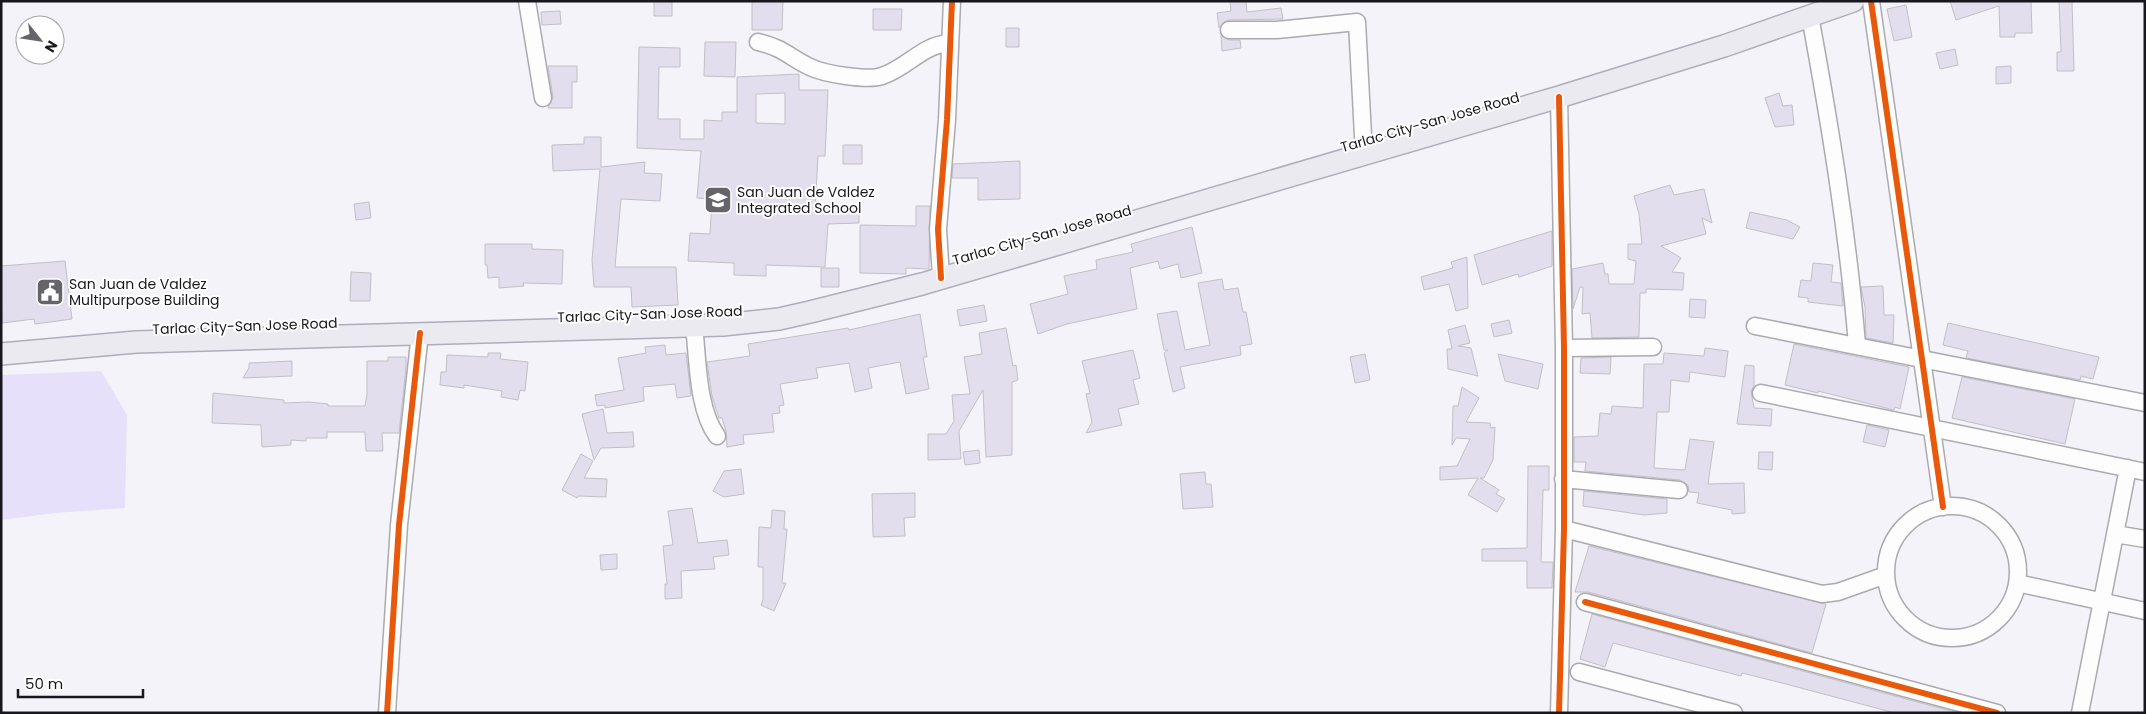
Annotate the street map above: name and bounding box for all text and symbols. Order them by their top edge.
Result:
north arrow [15,15,65,65]
text: N [40,37,63,56]
street label: Tarlac City-San Jose Road [1338,87,1522,157]
place label: San Juan de Valdez Integrated School [737,182,875,218]
school or university icon: San Juan de Valdez Integrated School [703,185,733,215]
street label: Tarlac City-San Jose Road [950,200,1134,270]
place label: San Juan de Valdez Multipurpose Building [69,274,220,310]
public building icon: San Juan de Valdez Multipurpose Building [35,277,65,307]
street label: Tarlac City-San Jose Road [557,301,743,327]
street label: Tarlac City-San Jose Road [152,313,338,339]
scale bar [18,666,142,698]
text: 50 m [25,673,63,694]

